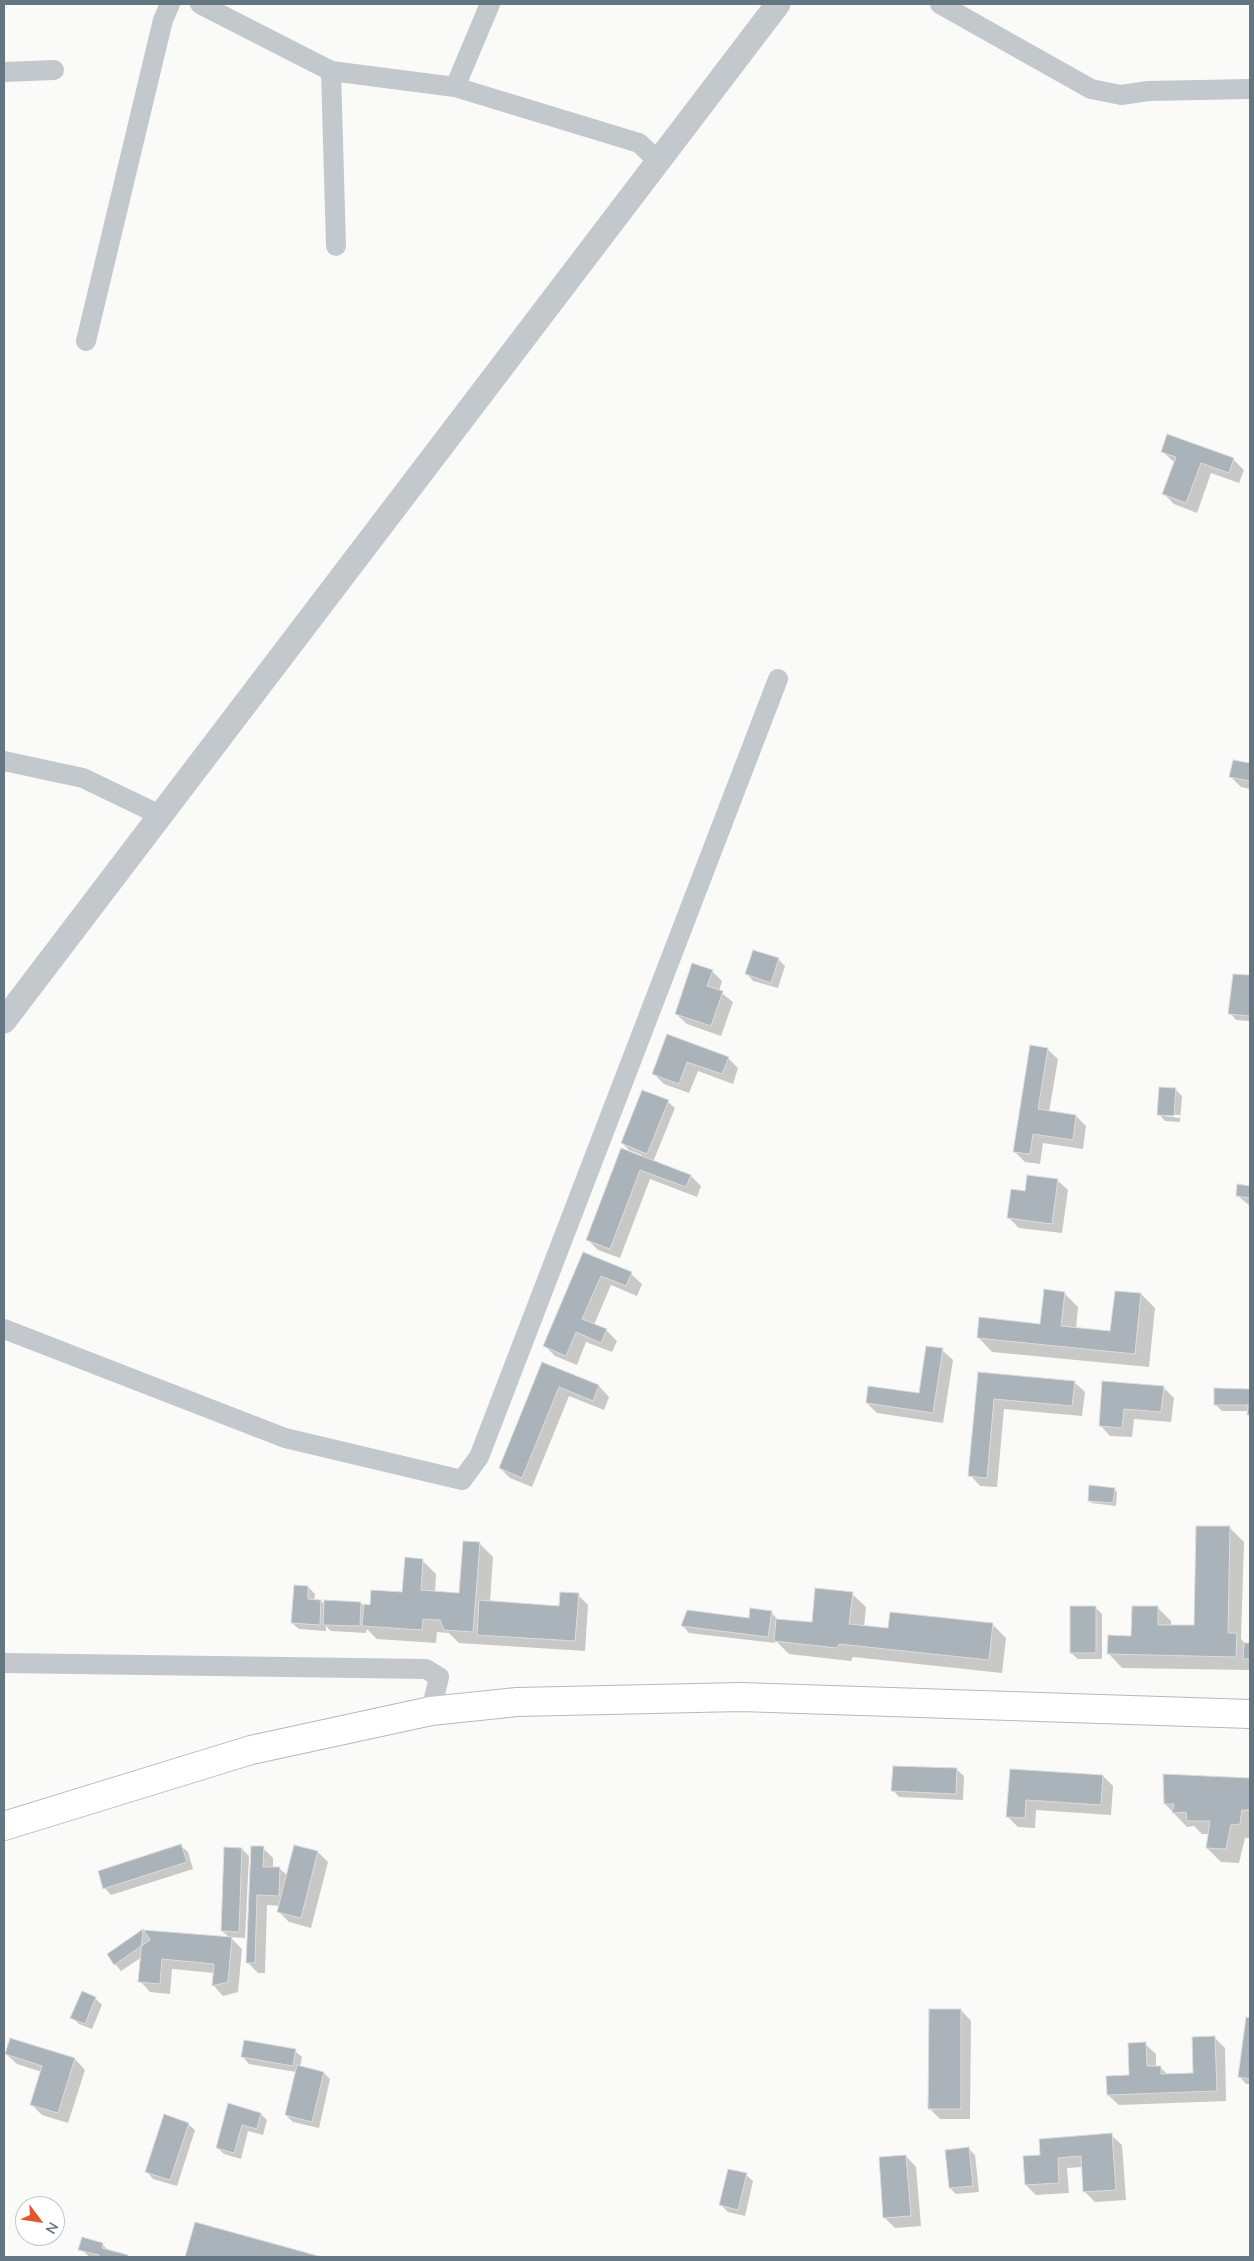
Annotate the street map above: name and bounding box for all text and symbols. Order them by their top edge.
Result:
north arrow [15,2196,65,2246]
text: N [42,2219,62,2237]

